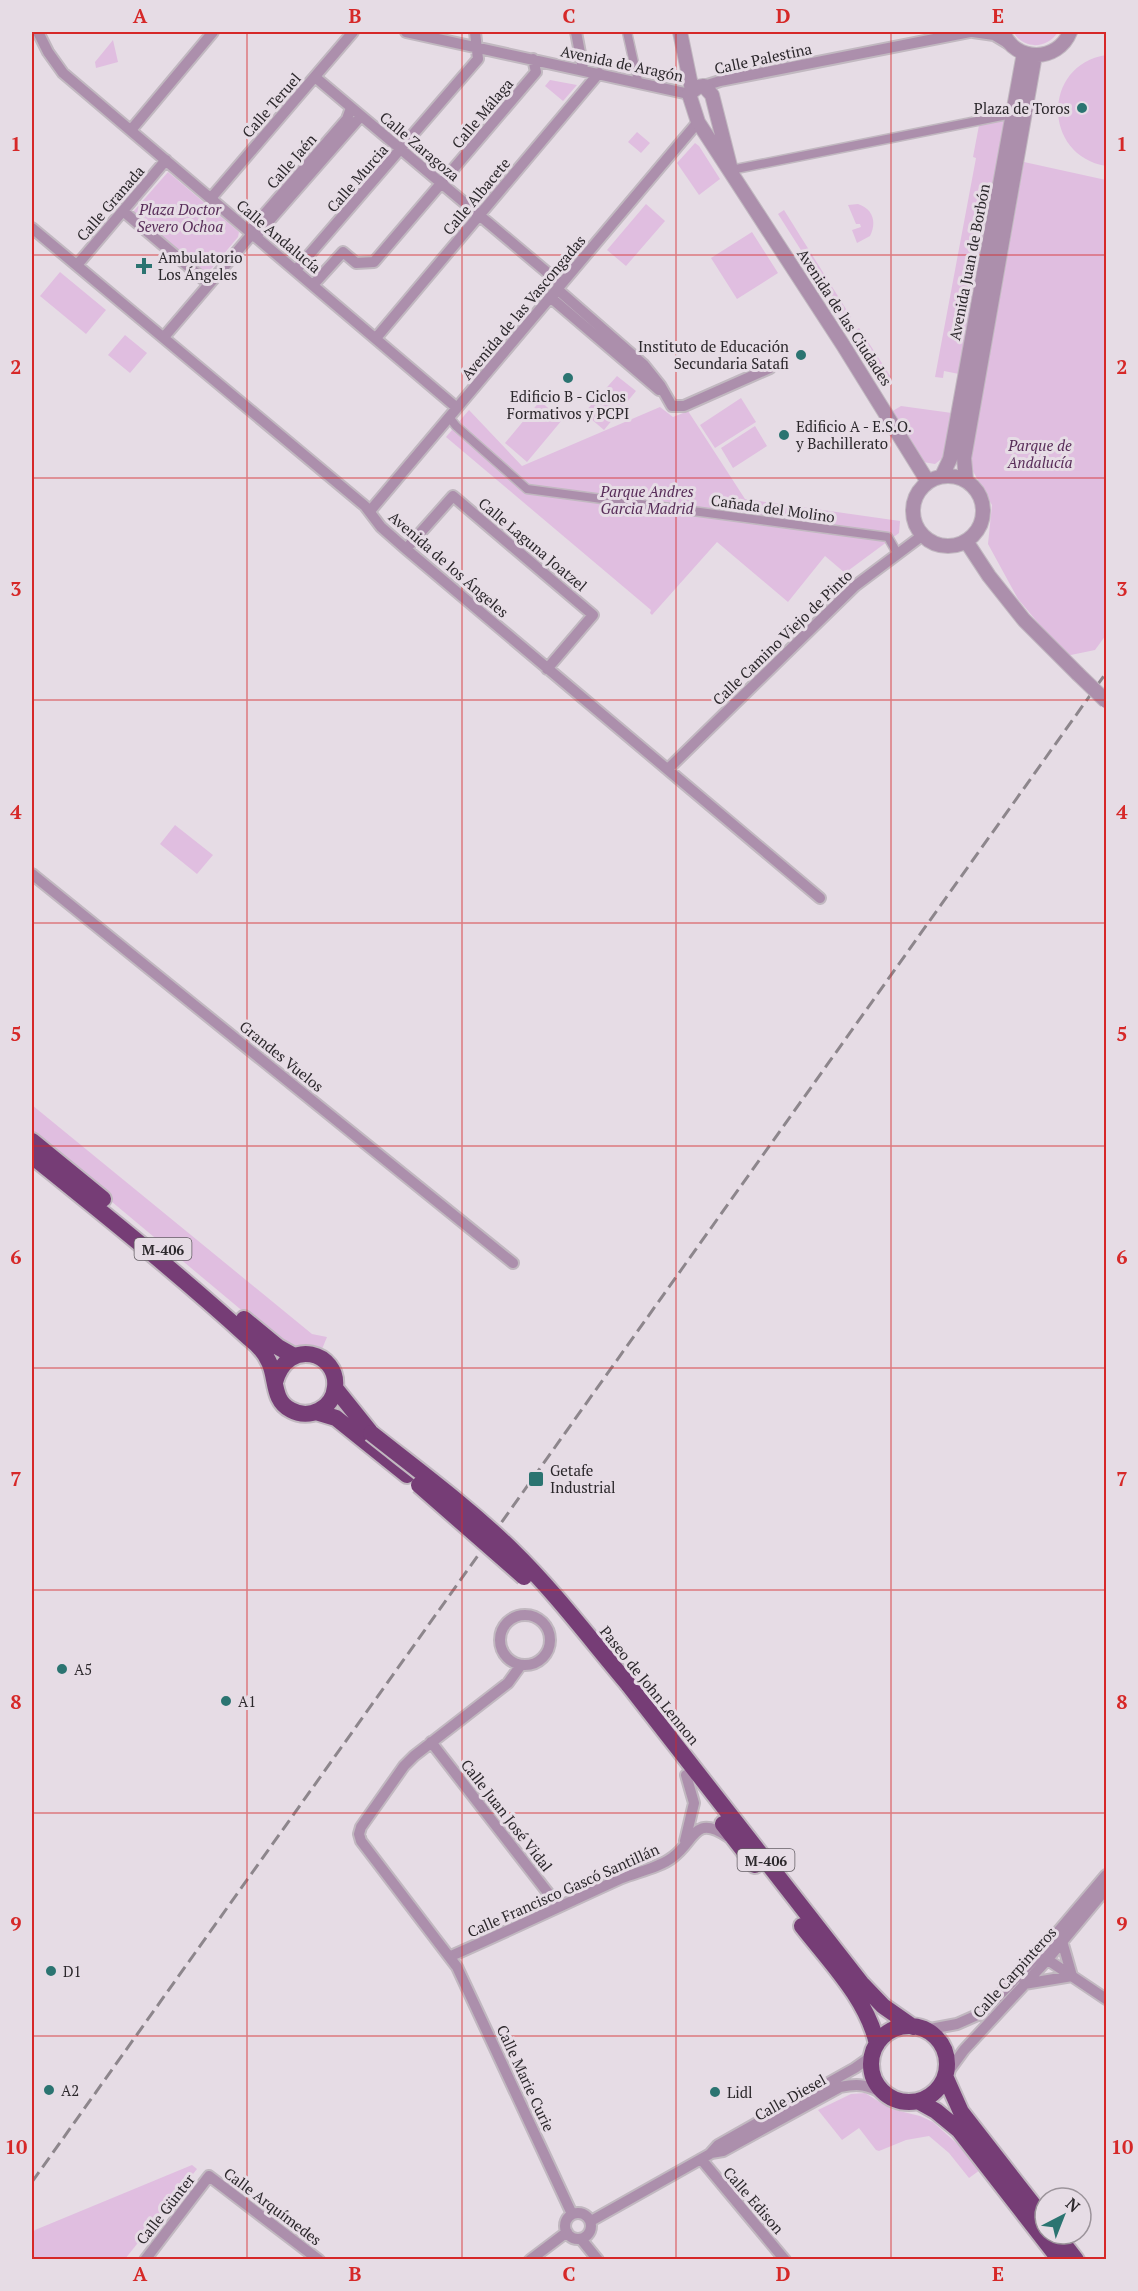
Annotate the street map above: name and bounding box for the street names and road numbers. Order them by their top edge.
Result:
street label: Calle Palestina [712,38,814,78]
street label: Avenida de Aragón [559,40,685,86]
street label: Calle Teruel [237,68,305,142]
street label: Calle Málaga [447,73,517,152]
street label: Calle Zaragoza [376,107,464,186]
street label: Calle Jaén [262,129,320,193]
street label: Calle Murcia [322,139,392,216]
street label: Calle Albacete [438,153,514,239]
street label: Calle Granada [72,161,148,245]
street label: Avenida Juan de Borbón [944,182,994,342]
street label: Calle Andalucía [233,195,326,277]
street label: Avenida de las Vascongadas [456,230,590,384]
street label: Avenida de las Ciudades [793,245,897,389]
street label: Cañada del Molino [710,489,836,527]
street label: Calle Laguna Joatzel [475,493,591,595]
street label: Avenida de los Ángeles [385,506,513,622]
street label: Calle Camino Viejo de Pinto [708,565,856,709]
street label: Grandes Vuelos [236,1016,328,1096]
road number: M-406 [134,1238,192,1260]
street label: Paseo de John Lennon [596,1621,704,1749]
street label: Calle Juan José Vidal [457,1755,557,1875]
street label: Calle Francisco Gascó Santillán [464,1839,662,1941]
road number: M-406 [738,1849,795,1871]
street label: Calle Carpinteros [968,1922,1060,2022]
street label: Calle Marie Curie [493,2021,559,2135]
street label: Calle Diesel [751,2069,829,2125]
street label: Calle Edison [719,2162,789,2238]
street label: Calle Arquímedes [220,2163,326,2249]
street label: Calle Günter [131,2169,199,2248]

